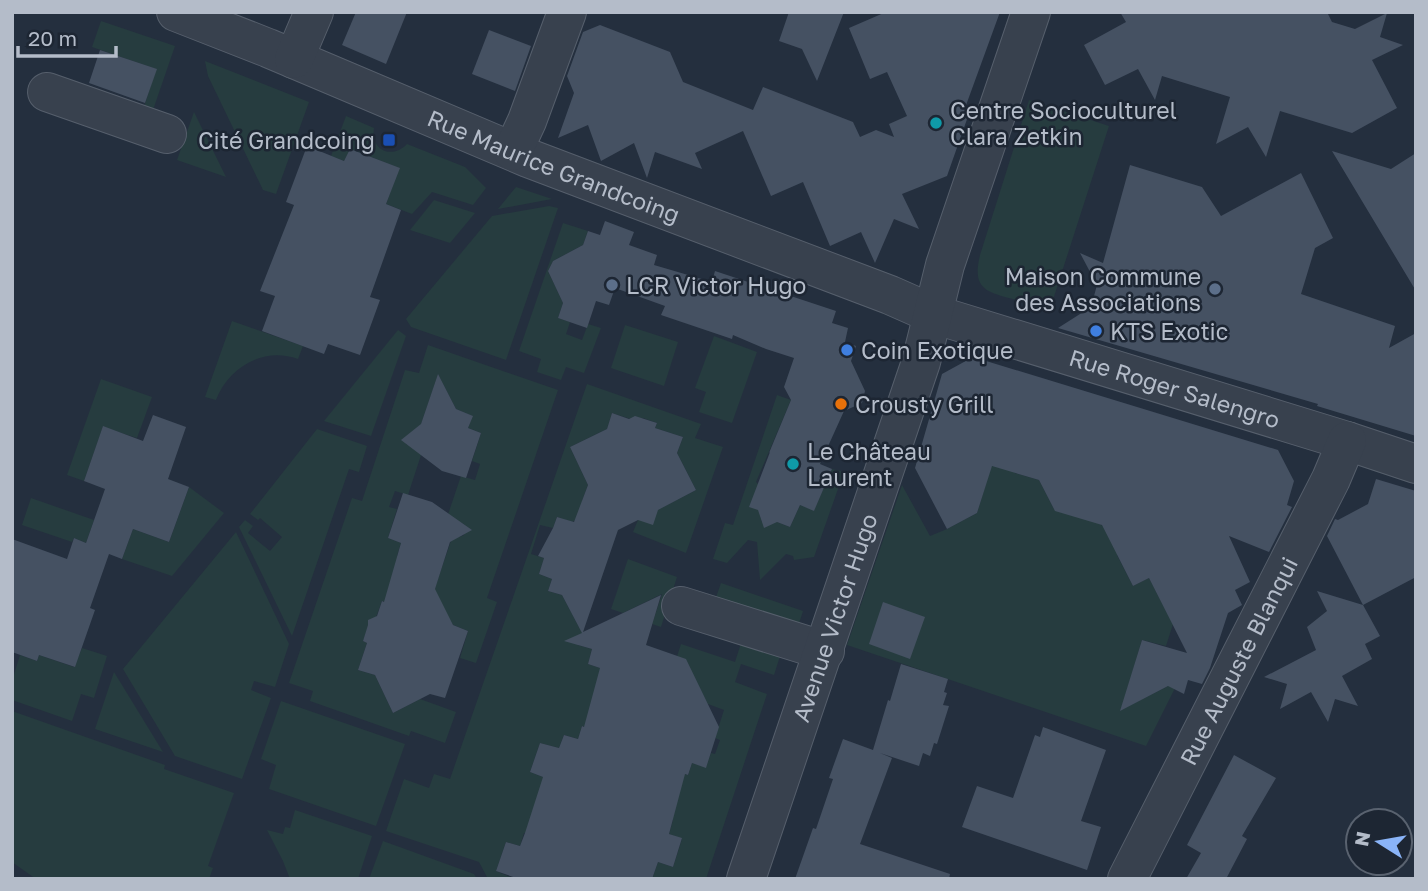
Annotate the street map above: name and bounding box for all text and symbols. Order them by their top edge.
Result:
scale bar [18,14,116,58]
text: 20 m [28,25,77,51]
place label: Centre Socioculturel Clara Zetkin [950,96,1177,150]
street label: Rue Maurice Grandcoing [424,103,684,228]
marker: Centre Socioculturel Clara Zetkin [928,115,944,131]
place label: Cité Grandcoing [198,126,375,154]
marker: Cité Grandcoing [381,132,397,148]
place label: Maison Commune des Associations [1005,262,1201,316]
place label: LCR Victor Hugo [626,271,806,299]
marker: LCR Victor Hugo [604,277,620,293]
marker: Maison Commune des Associations [1207,281,1223,297]
place label: KTS Exotic [1110,317,1228,345]
marker: KTS Exotic [1088,323,1104,339]
place label: Coin Exotique [861,336,1013,364]
marker: Coin Exotique [839,342,855,358]
street label: Rue Roger Salengro [1066,343,1283,434]
place label: Crousty Grill [855,390,994,418]
marker: Crousty Grill [833,396,849,412]
place label: Le Château Laurent [807,437,931,491]
marker: Le Château Laurent [785,456,801,472]
street label: Avenue Victor Hugo [786,510,883,725]
street label: Rue Auguste Blanqui [1174,552,1303,769]
north arrow [1344,807,1414,877]
text: N [1349,829,1374,848]

